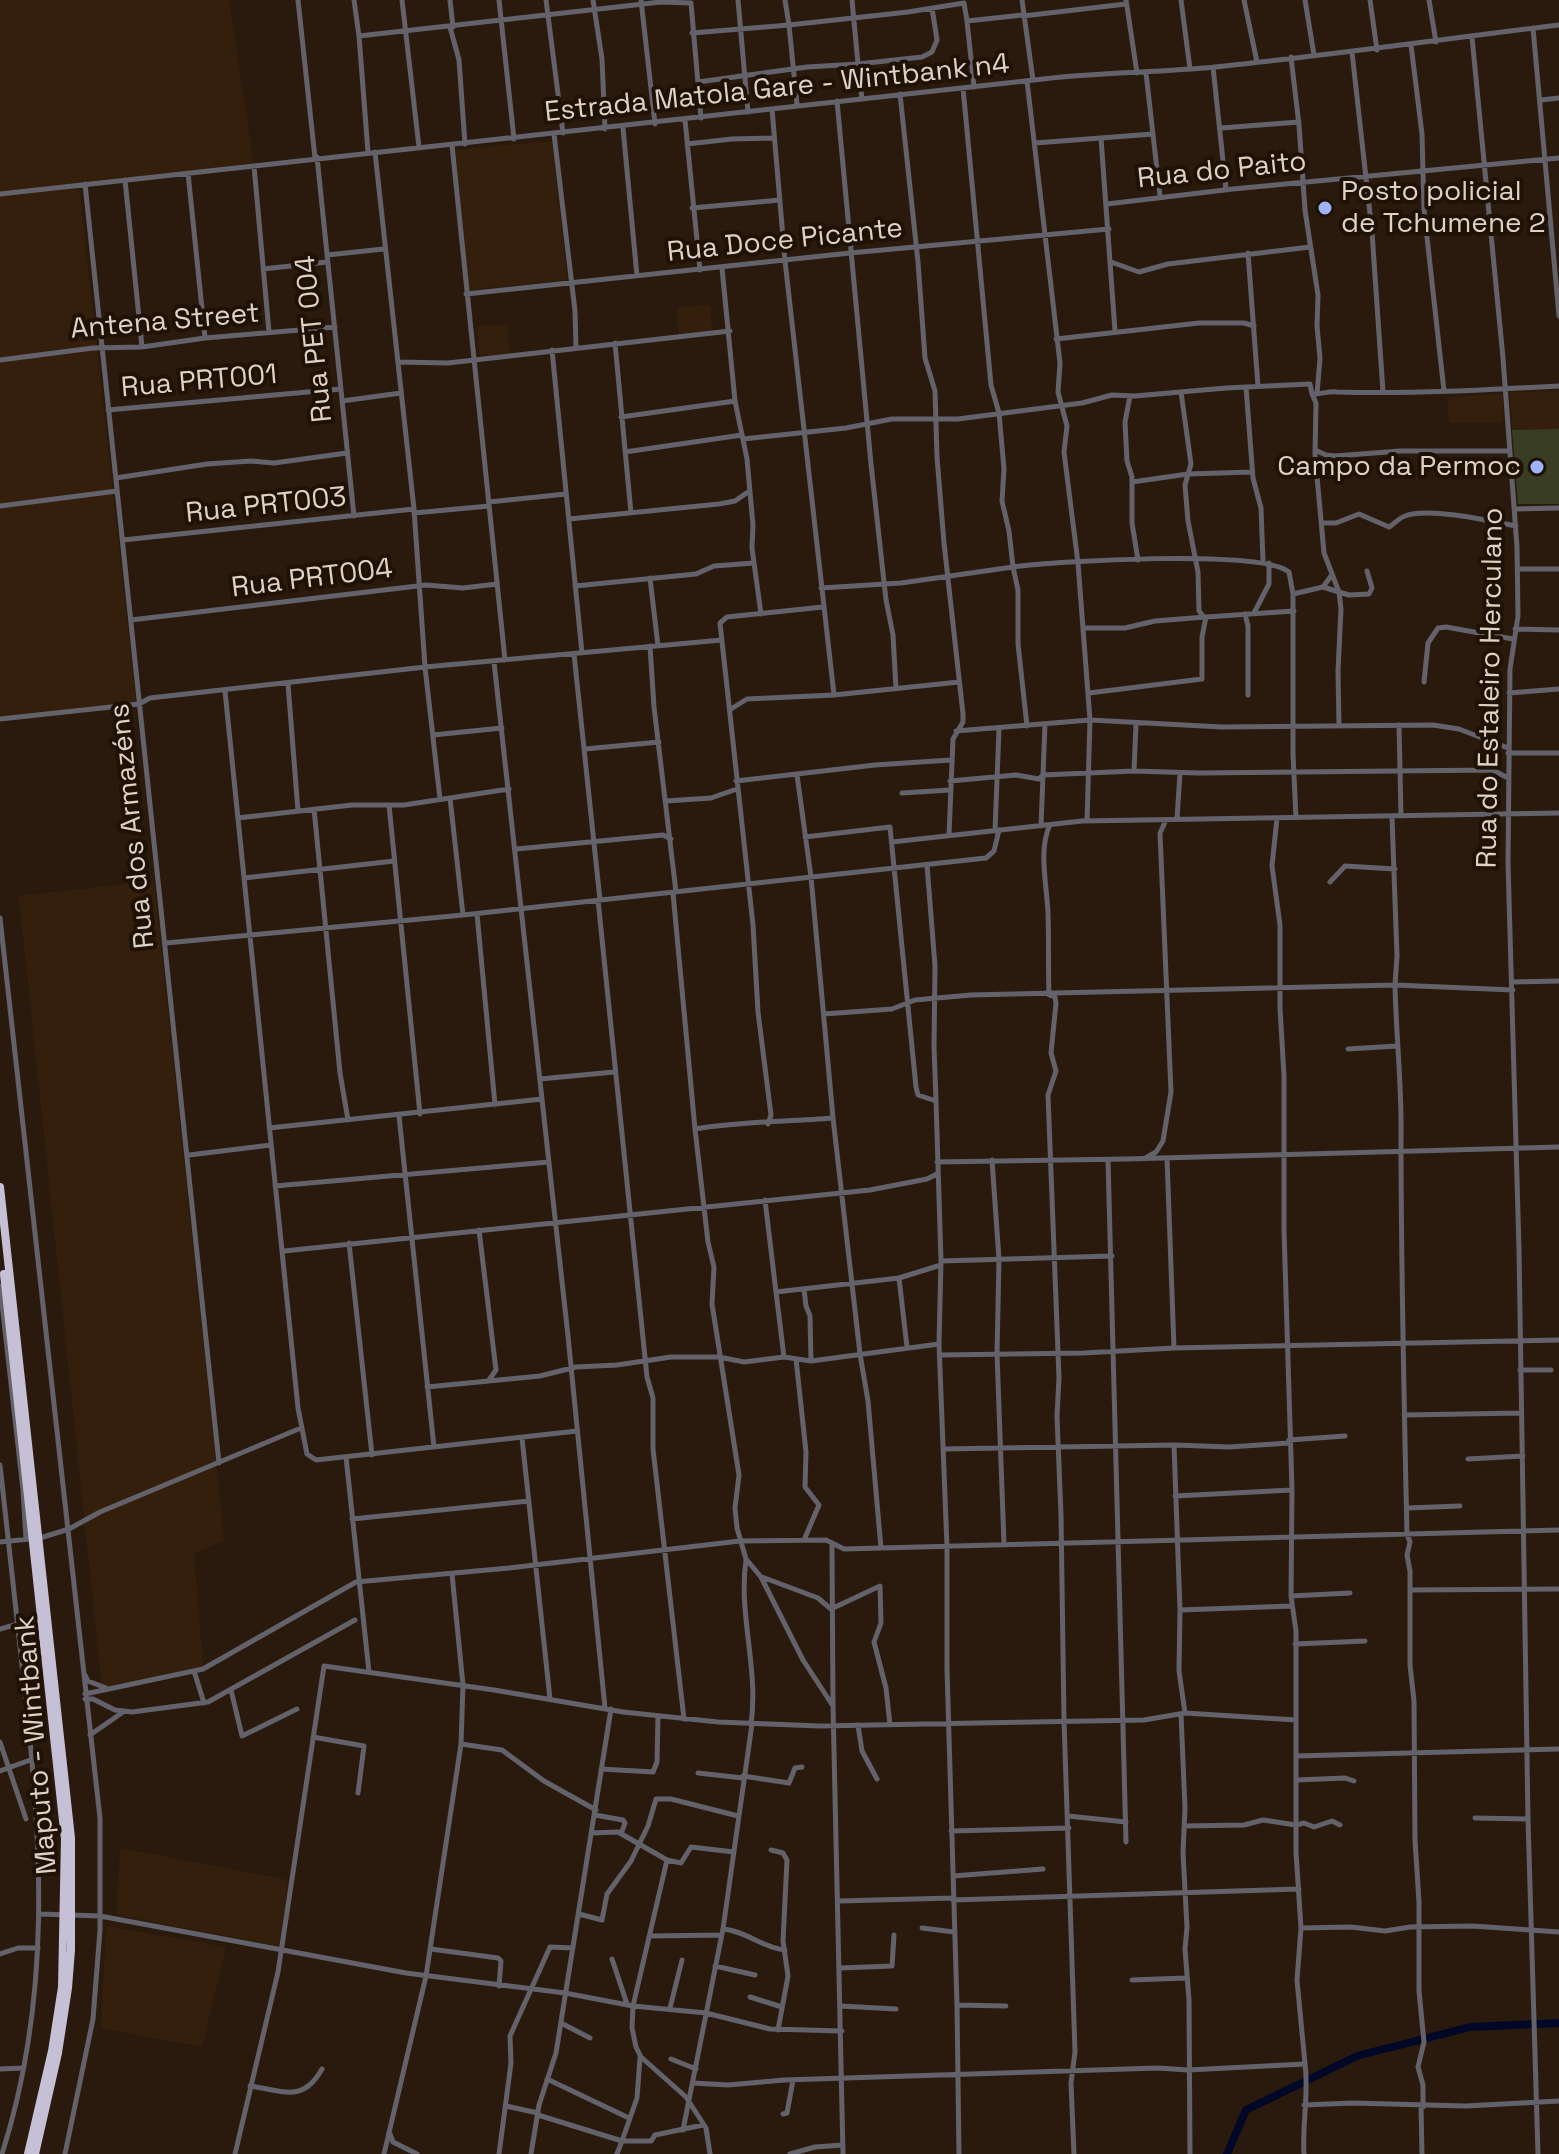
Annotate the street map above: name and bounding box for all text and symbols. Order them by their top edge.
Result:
street label: Estrada Matola Gare - Wintbank n4 [543,48,1011,130]
street label: Rua do Paito [1136,145,1308,197]
place label: Posto policial de Tchumene 2 [1341,175,1546,241]
marker: Posto policial de Tchumene 2 [1316,199,1334,217]
street label: Rua Doce Picante [666,212,904,270]
street label: Rua PET 004 [290,254,340,424]
street label: Antena Street [69,297,261,347]
street label: Rua PRT001 [120,358,278,406]
place label: Campo da Permoc [1277,450,1521,484]
marker: Campo da Permoc [1528,458,1546,476]
street label: Rua PRT003 [184,481,348,531]
street label: Rua do Estaleiro Herculano [1471,507,1511,869]
street label: Rua PRT004 [229,552,395,606]
street label: Rua dos Armazéns [103,702,163,950]
street label: Maputo - Wintbank [9,1614,65,1876]

